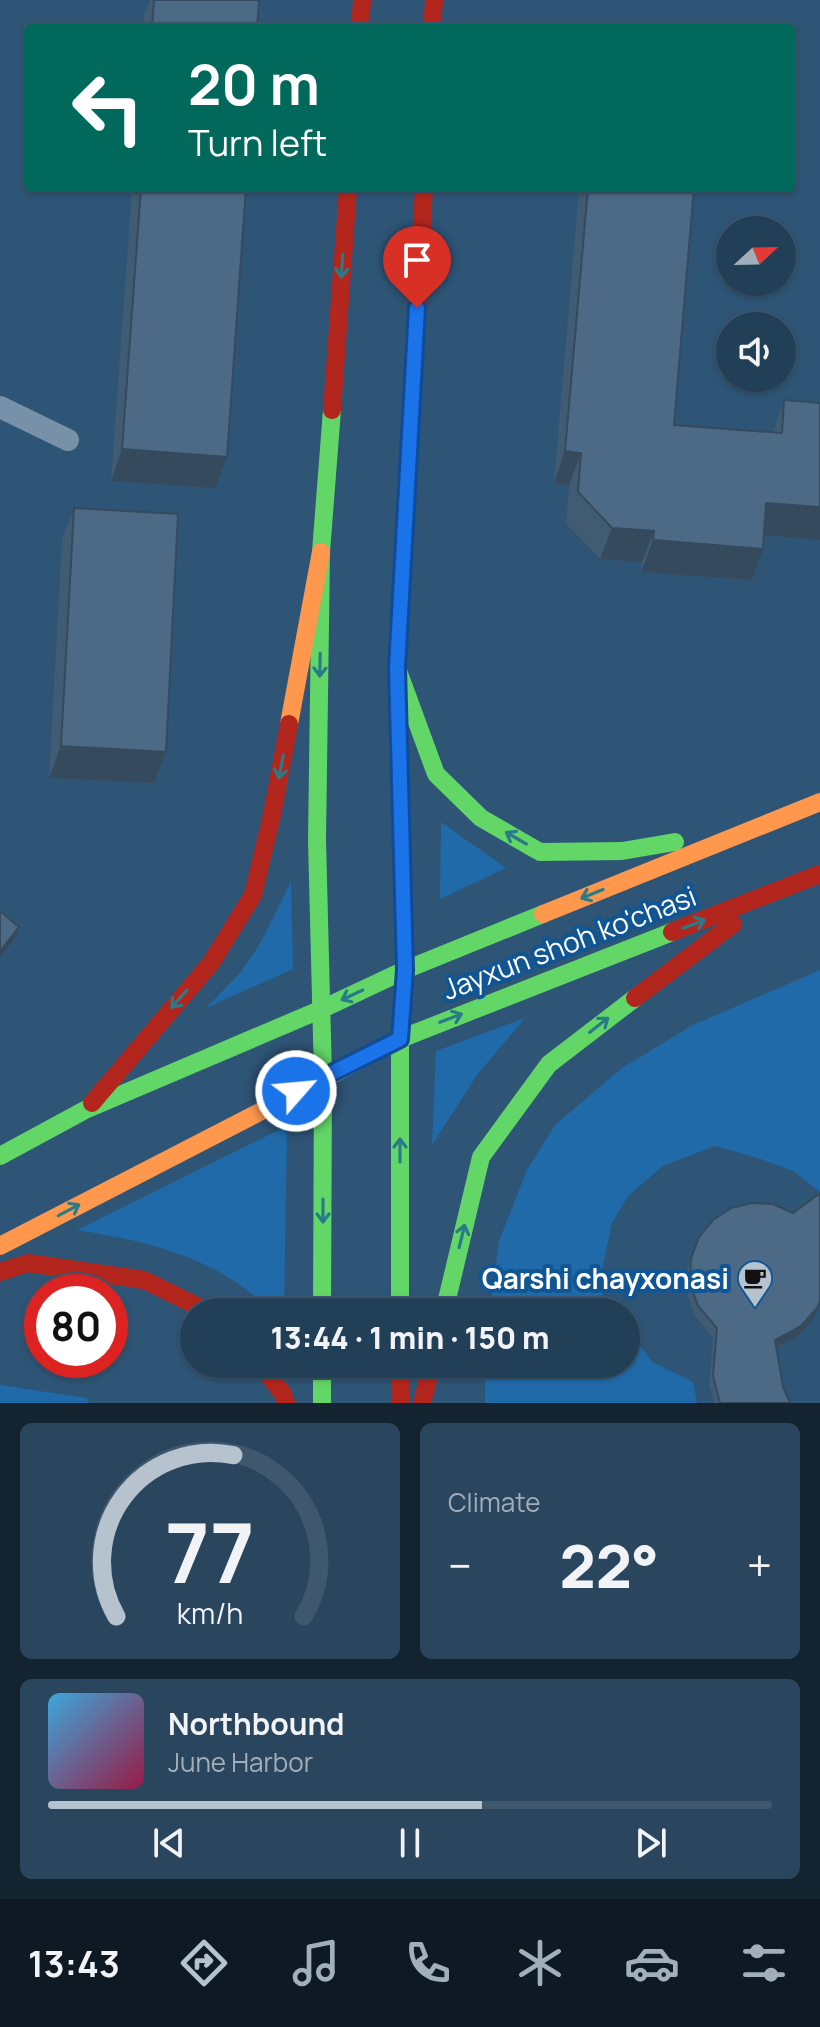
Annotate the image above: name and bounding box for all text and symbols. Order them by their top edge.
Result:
text: 20 m [188,45,320,122]
icon: left [56,56,160,160]
text: Turn left [188,118,327,167]
north arrow [716,216,796,296]
map controls [716,216,796,392]
pin [383,226,451,308]
icon: arrive [395,238,439,282]
one-way arrow [334,252,349,279]
button: sound [716,312,796,392]
one-way arrow [312,651,327,678]
one-way arrow [273,753,288,779]
one-way arrow [504,830,528,845]
street label: Jayxun shoh ko'chasi [437,876,701,1008]
one-way arrow [580,888,605,902]
one-way arrow [681,916,706,930]
one-way arrow [341,988,365,1003]
one-way arrow [170,989,188,1009]
one-way arrow [438,1010,463,1024]
one-way arrow [588,1016,609,1034]
position arrow [254,1049,338,1133]
one-way arrow [392,1137,408,1164]
one-way arrow [315,1197,331,1224]
one-way arrow [56,1201,80,1217]
one-way arrow [456,1224,471,1250]
place label: Qarshi chayxonasi [482,1259,729,1297]
cafe icon: Qarshi chayxonasi [736,1259,774,1309]
speed limit sign: 80 [24,1274,128,1378]
text: 13:44 · 1 min · 150 m [270,1317,550,1358]
text: Climate [448,1484,540,1520]
text: 77 [165,1494,255,1608]
text: 22° [559,1524,659,1606]
text: − [448,1535,472,1595]
text: + [747,1535,772,1595]
text: km/h [177,1594,243,1633]
text: Northbound [168,1703,345,1744]
text: June Harbor [168,1744,313,1780]
icon: previous [147,1821,191,1865]
icon: pause [388,1821,432,1865]
icon: next [629,1821,673,1865]
icon: directions [176,1935,232,1991]
icon: music [288,1935,344,1991]
icon: phone [400,1935,456,1991]
icon: climate [512,1935,568,1991]
icon: car [624,1935,680,1991]
icon: filters [736,1935,792,1991]
text: 13:43 [28,1939,120,1988]

